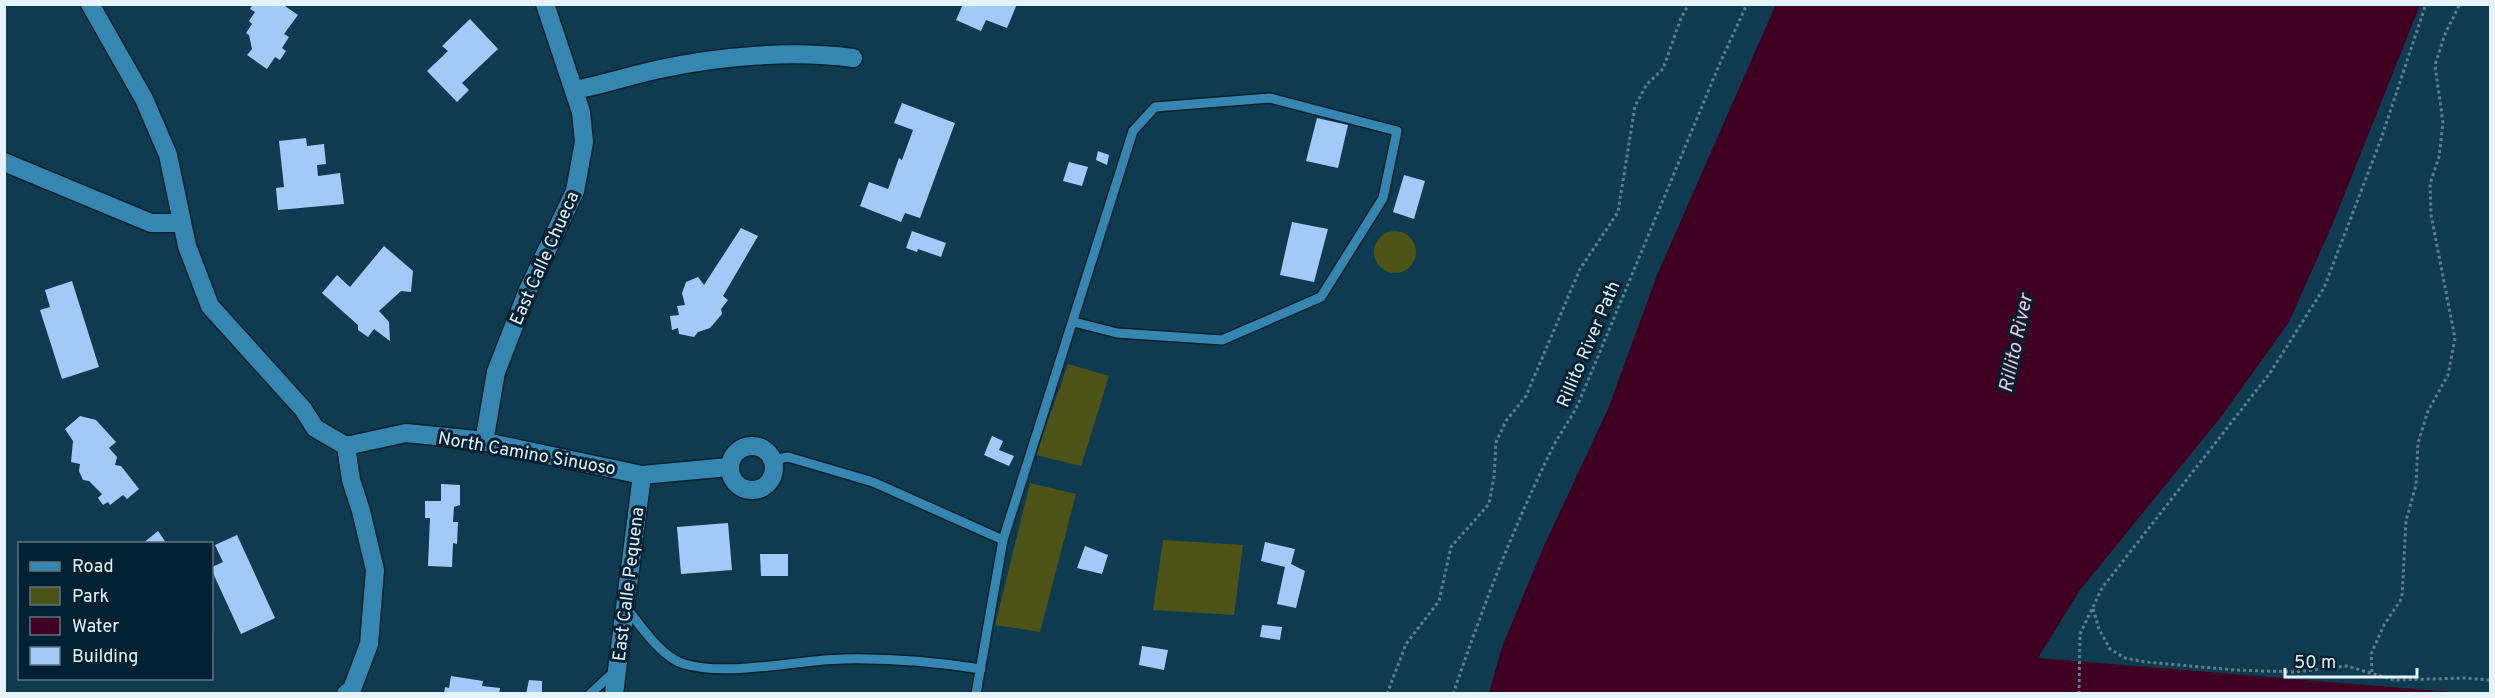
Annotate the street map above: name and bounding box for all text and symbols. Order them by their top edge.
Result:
street label: East Calle Chueca [506,188,585,329]
street label: Rillito River Path [1552,278,1626,411]
water label: Rillito River [1994,290,2040,395]
street label: North Camino Sinuoso [436,427,618,481]
street label: East Calle Pequena [609,506,650,663]
legend [18,542,213,680]
text: Road [72,556,114,579]
text: Park [72,586,109,609]
text: Water [72,616,119,639]
scale bar [2285,641,2417,679]
text: Building [72,646,138,669]
text: 50 m [2294,652,2336,675]

